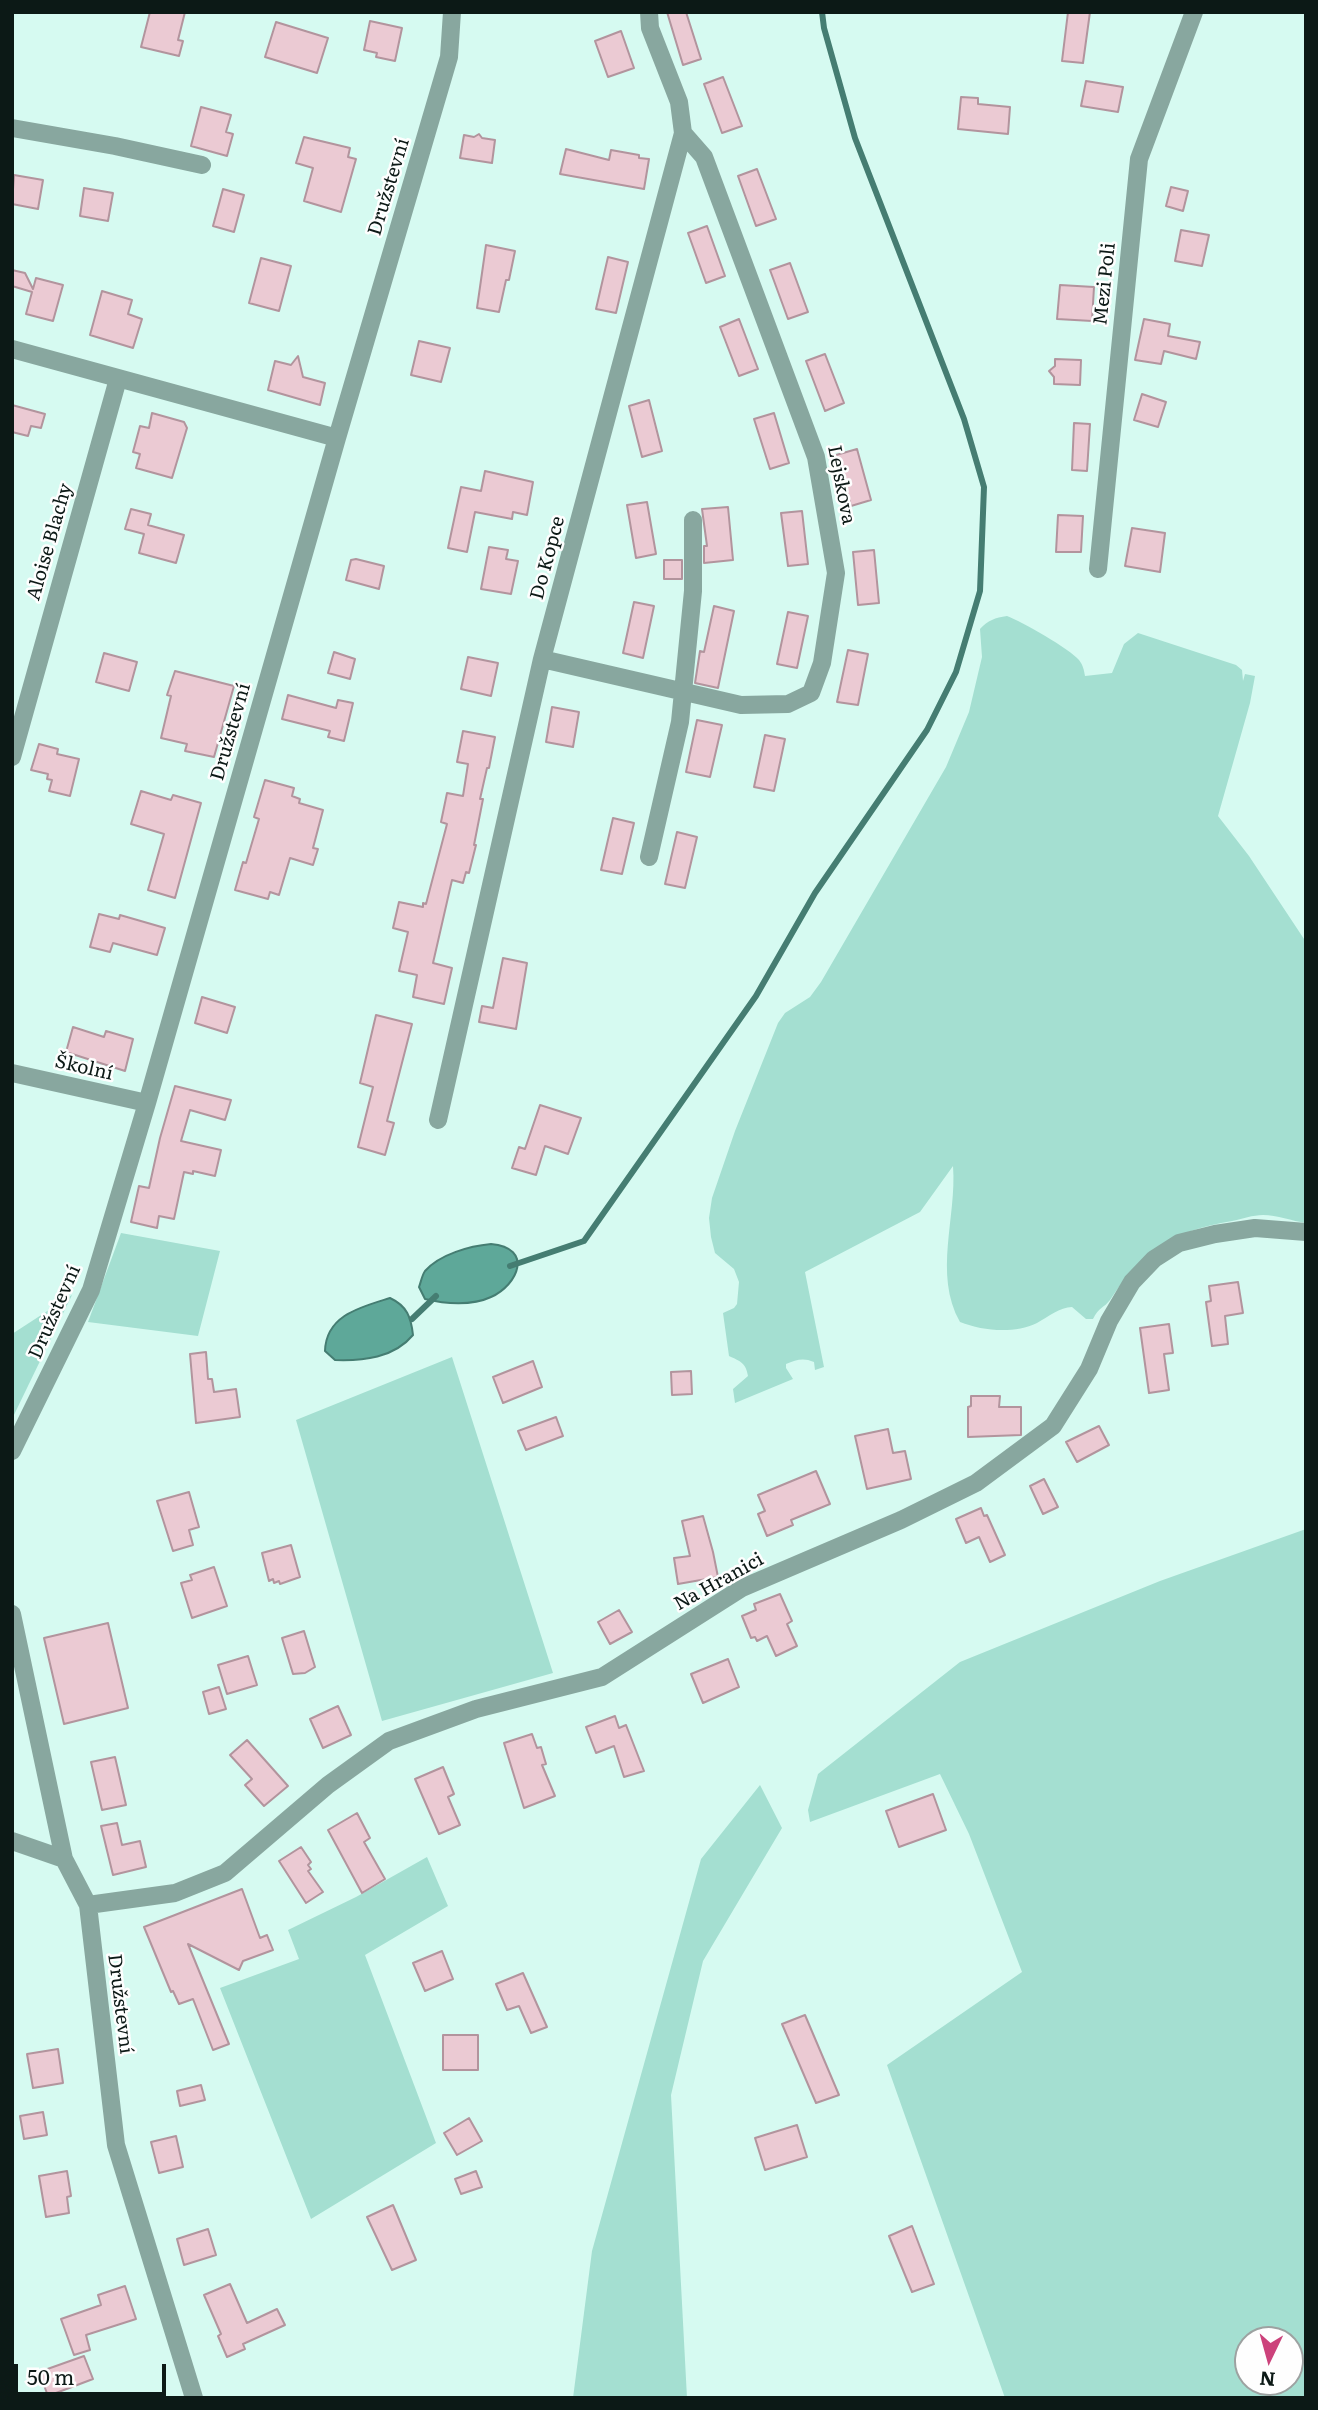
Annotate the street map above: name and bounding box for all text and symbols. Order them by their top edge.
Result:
street label: Družstevní [363,136,415,238]
street label: Mezi Poli [1089,242,1121,326]
street label: Lejskova [822,444,860,526]
street label: Aloise Blachy [22,481,78,603]
street label: Do Kopce [526,514,570,602]
street label: Družstevní [206,681,256,783]
street label: Školní [53,1050,115,1086]
street label: Družstevní [24,1261,86,1363]
street label: Na Hranici [670,1548,768,1616]
street label: Družstevní [103,1953,137,2055]
north arrow [1234,2326,1304,2396]
scale bar [18,2350,170,2394]
text: 50 m [27,2360,74,2391]
text: N [1258,2365,1277,2395]

